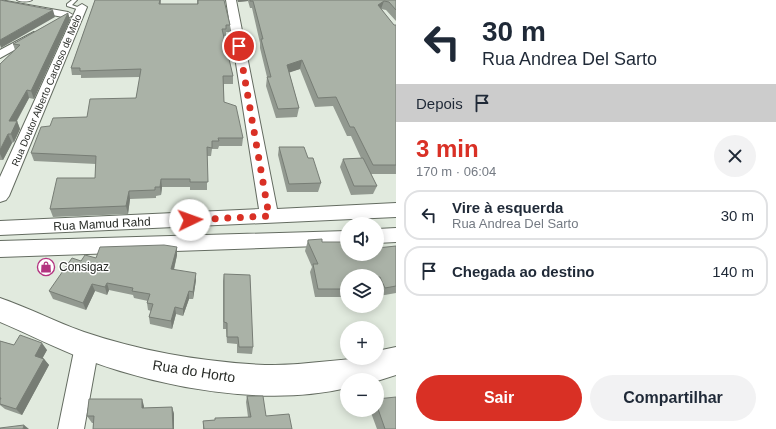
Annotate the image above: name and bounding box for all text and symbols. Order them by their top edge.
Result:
street label: Rua Doutor Alberto Cardoso de Melo [9,12,84,168]
icon: left [416,16,468,68]
text: 30 m [482,16,546,47]
pin [222,29,256,63]
icon: arrive [228,35,250,57]
text: Rua Andrea Del Sarto [482,49,657,69]
icon: arrive [471,92,493,114]
text: Depois [416,95,463,112]
text: 3 min [416,135,479,162]
button: close [714,135,756,177]
text: 170 m · 06:04 [416,164,496,179]
position arrow [169,199,211,241]
text: Vire à esquerda [452,199,563,216]
icon: left [418,204,440,226]
text: 30 m [721,207,754,224]
street label: Rua Mamud Rahd [53,214,151,234]
text: Rua Andrea Del Sarto [452,216,578,231]
map controls [340,217,384,417]
button: sound [340,217,384,261]
shop icon: Consigaz [36,257,56,277]
place label: Consigaz [59,260,109,274]
icon: arrive [418,260,440,282]
text: Chegada ao destino [452,263,595,280]
text: 140 m [712,263,754,280]
button: layers [340,269,384,313]
button: + [340,321,384,365]
street label: Rua do Horto [152,357,237,385]
button: − [340,373,384,417]
button: Sair [416,375,582,421]
button: Compartilhar [590,375,756,421]

